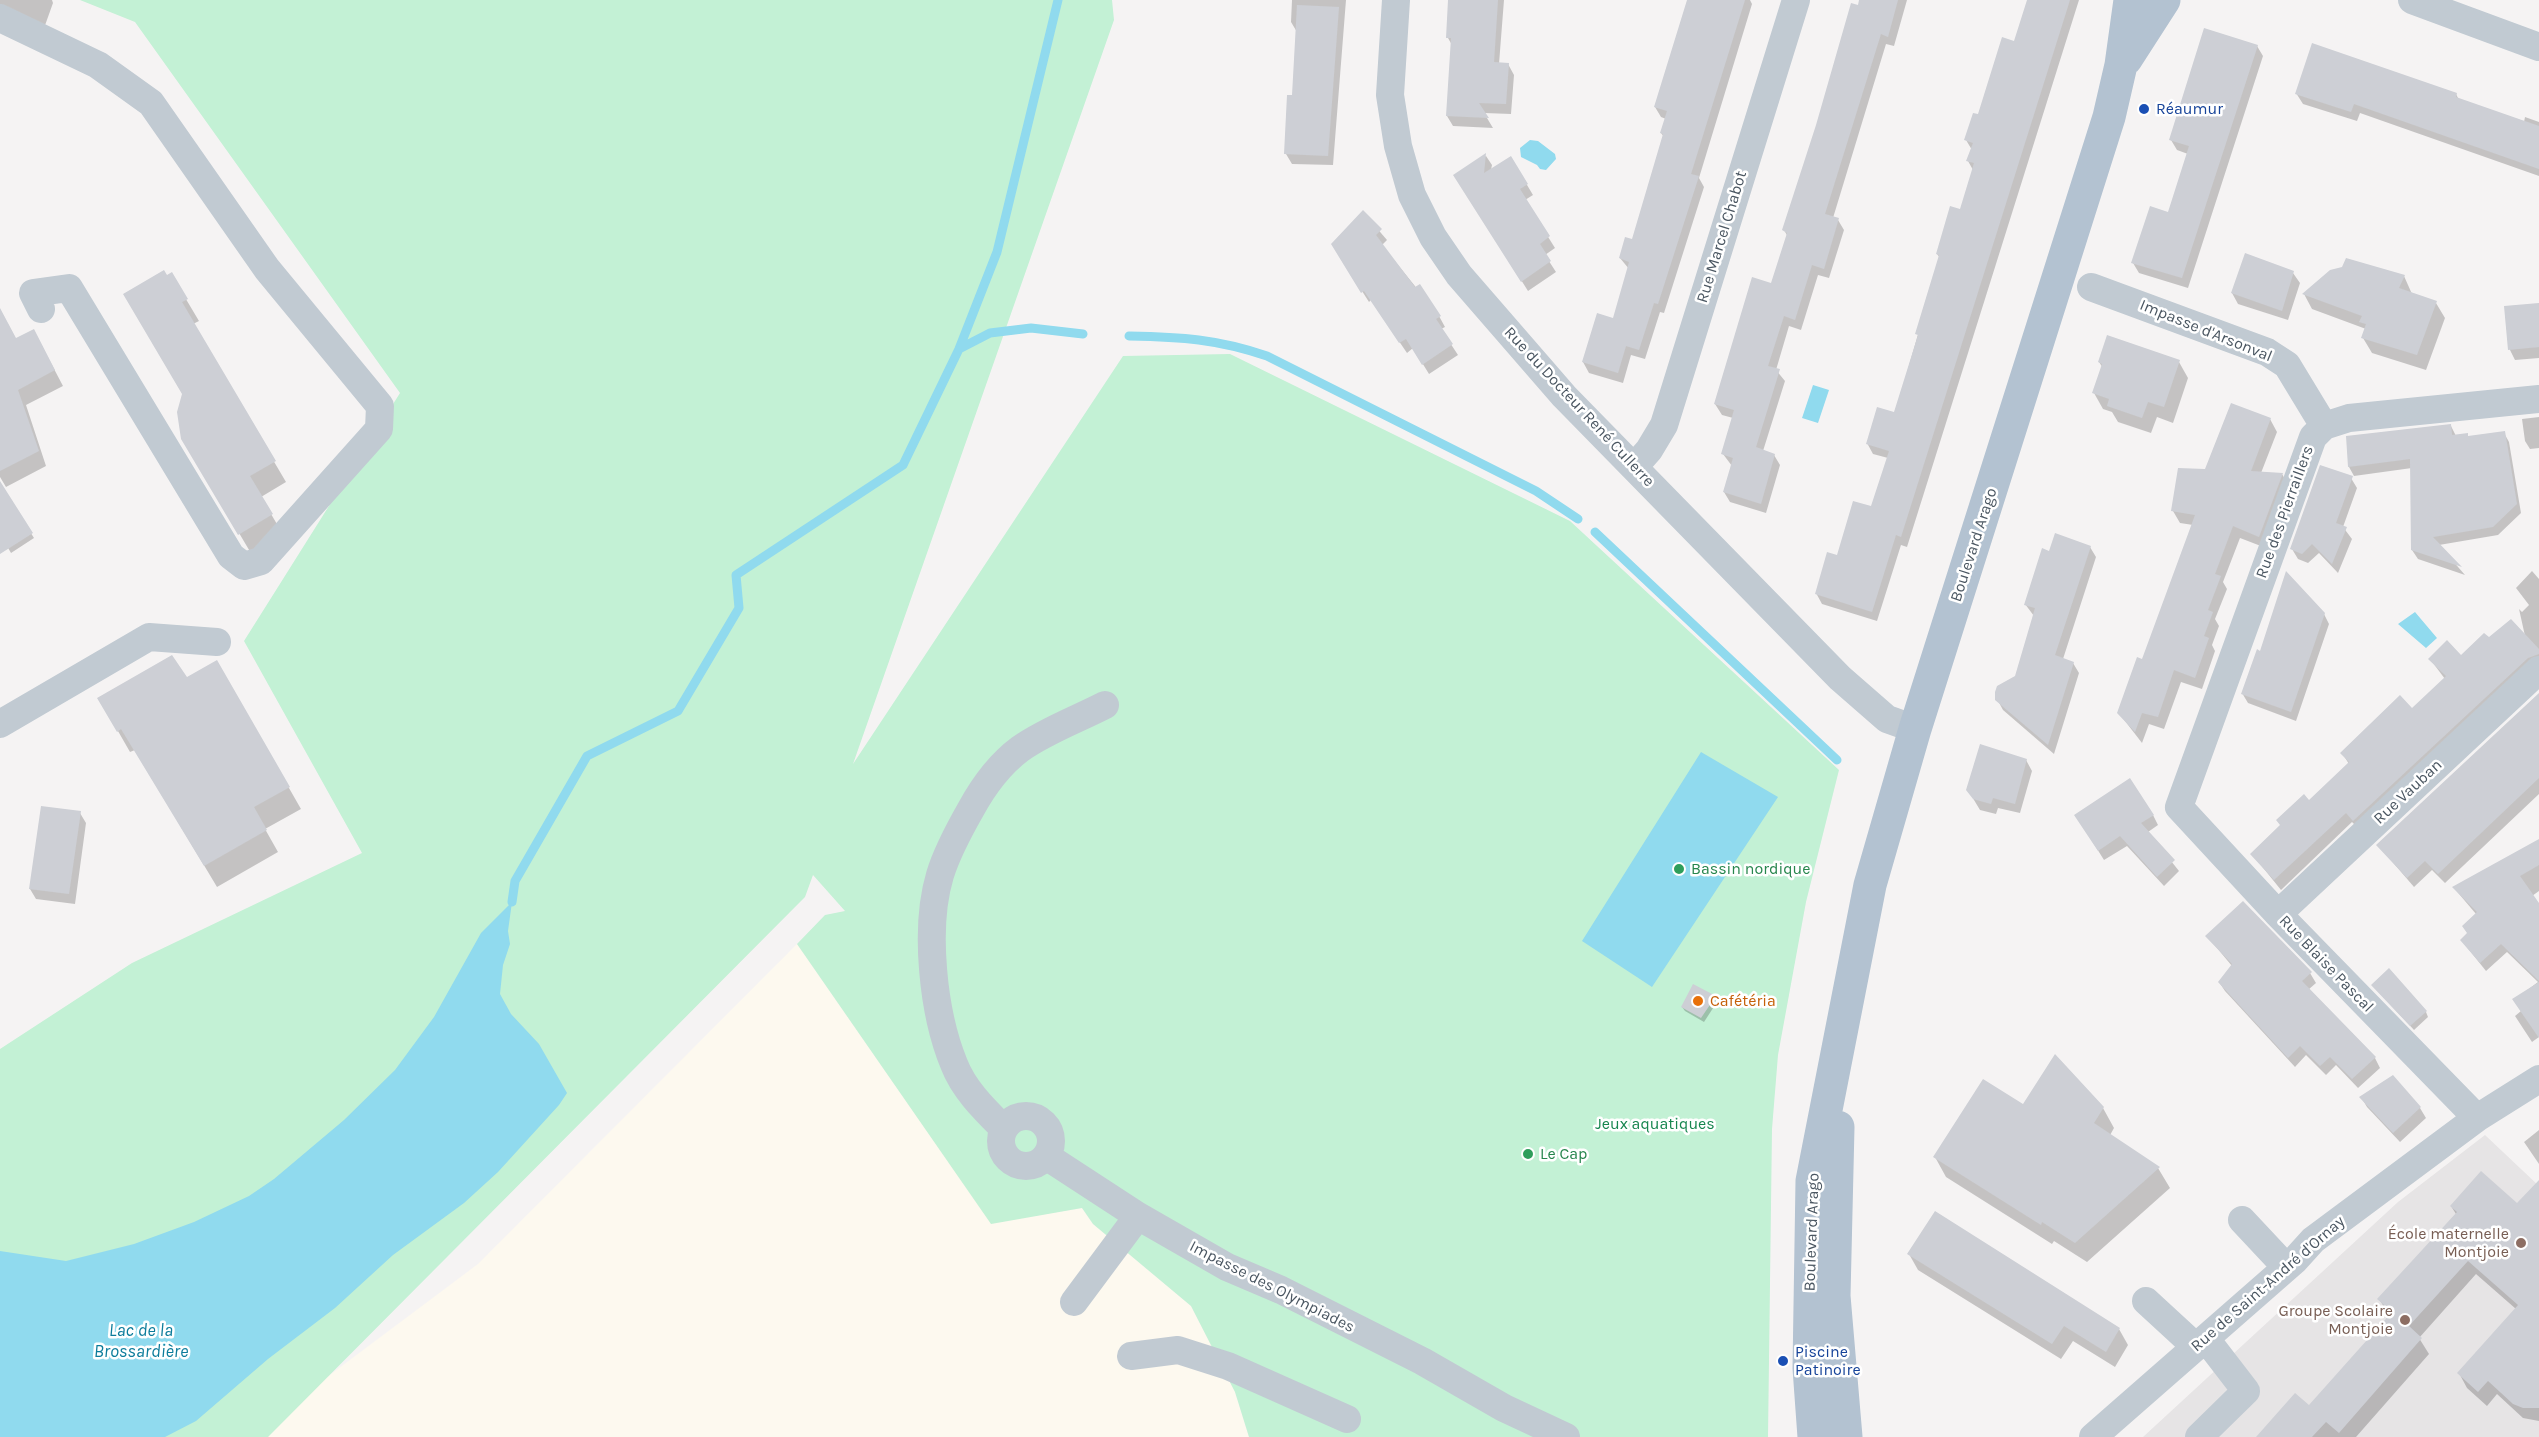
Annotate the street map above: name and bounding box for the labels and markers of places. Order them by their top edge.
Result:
place label: Réaumur [2156,99,2223,119]
marker: Réaumur [2137,102,2151,116]
place label: Bassin nordique [1691,859,1810,879]
marker: Bassin nordique [1672,862,1686,876]
place label: Cafétéria [1710,991,1776,1011]
marker: Cafétéria [1691,994,1705,1008]
place label: Le Cap [1540,1144,1587,1164]
marker: Le Cap [1521,1147,1535,1161]
place label: École maternelle Montjoie [2388,1224,2509,1262]
marker: École maternelle Montjoie [2514,1236,2528,1250]
place label: Groupe Scolaire Montjoie [2278,1301,2393,1339]
marker: Groupe Scolaire Montjoie [2398,1313,2412,1327]
place label: Piscine Patinoire [1795,1342,1861,1380]
marker: Piscine Patinoire [1776,1354,1790,1368]

